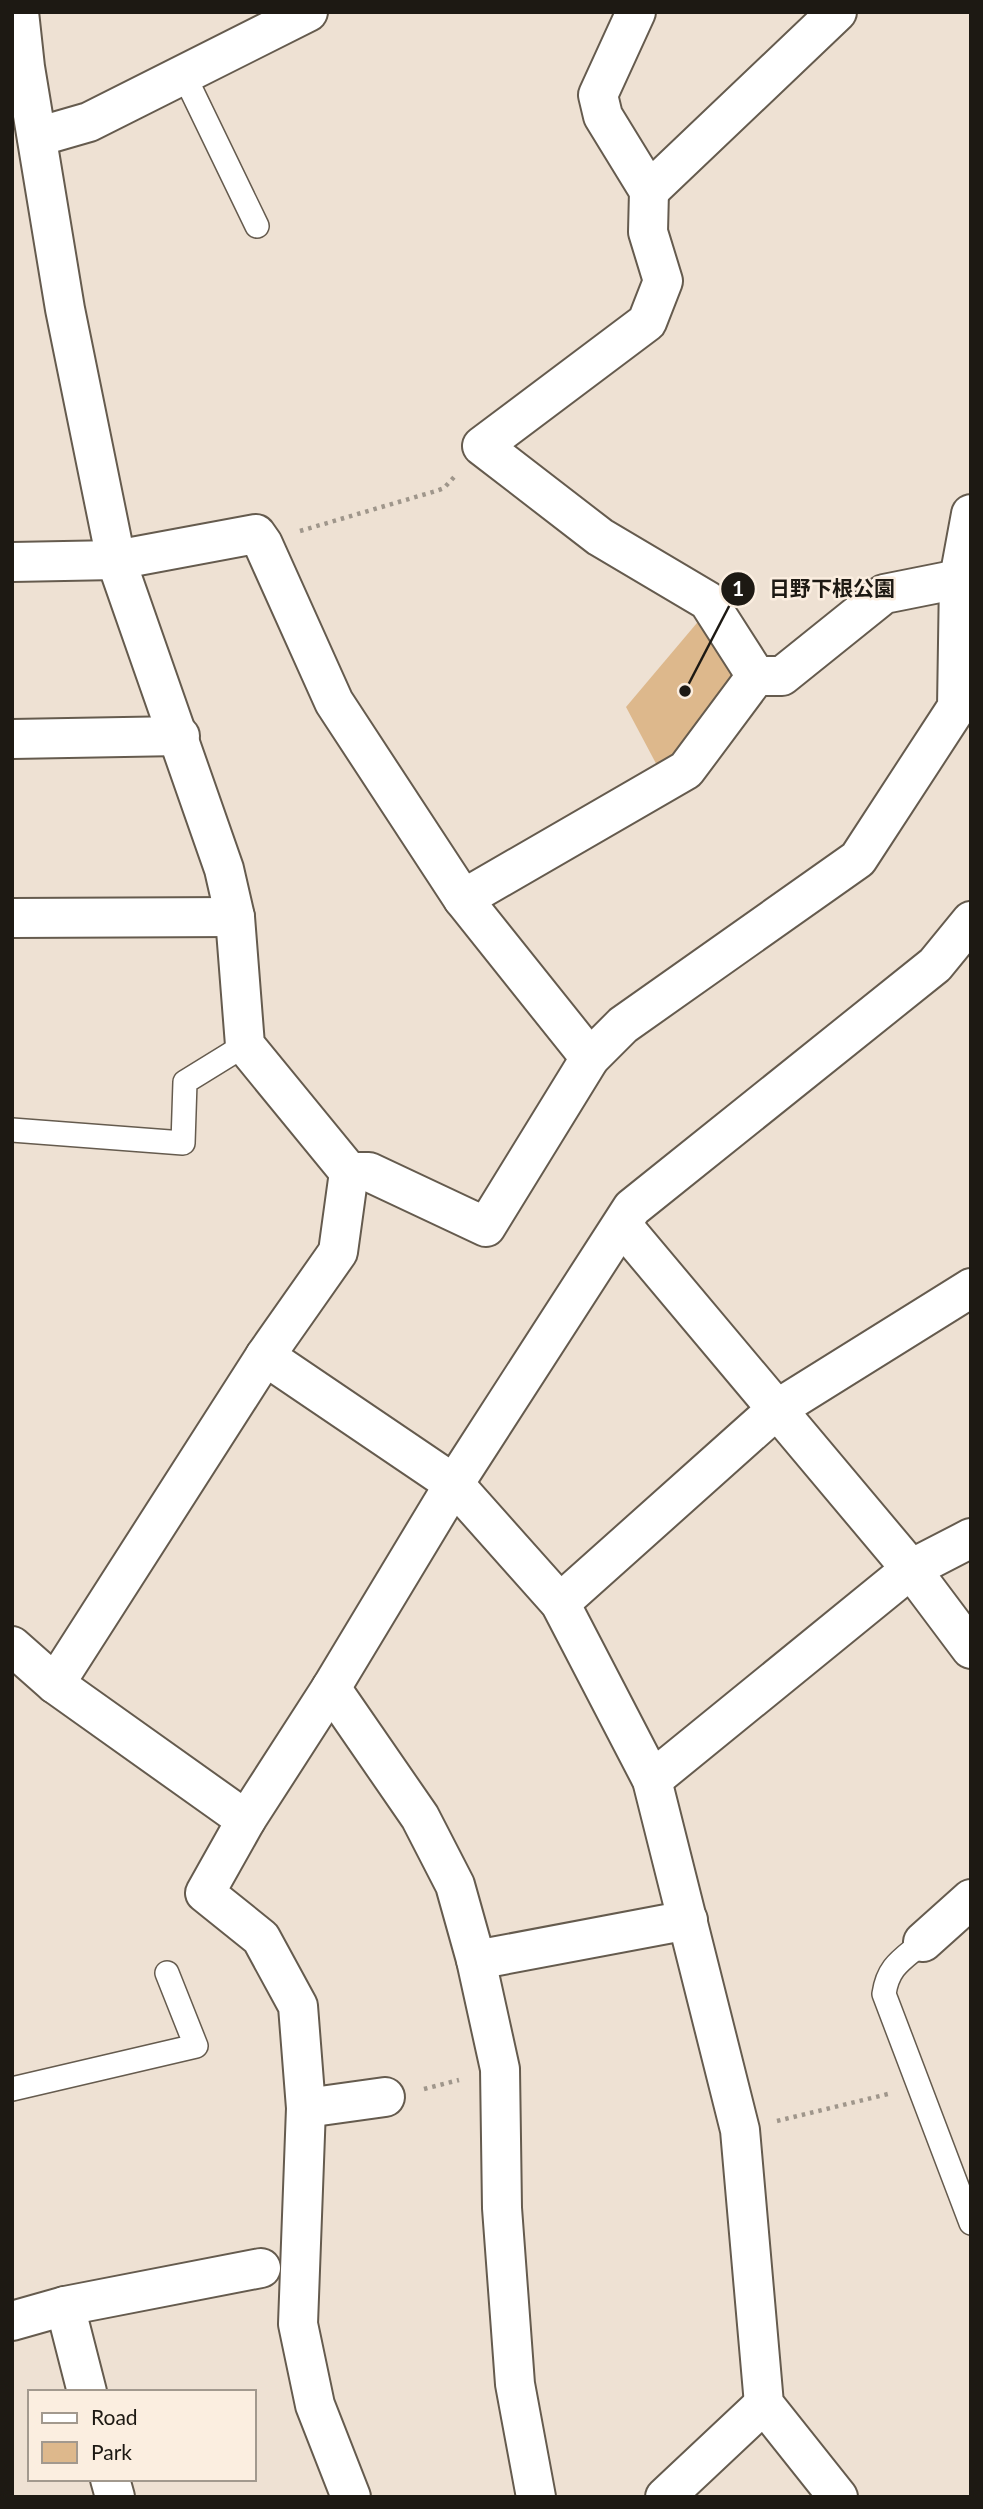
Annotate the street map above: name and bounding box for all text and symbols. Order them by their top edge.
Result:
callout: 日野下根公園 [720,568,909,610]
text: 1 [732,575,744,600]
text: 日野下根公園 [769,575,895,600]
legend [28,2390,256,2481]
text: Road [91,2404,138,2429]
text: Park [91,2439,132,2464]

